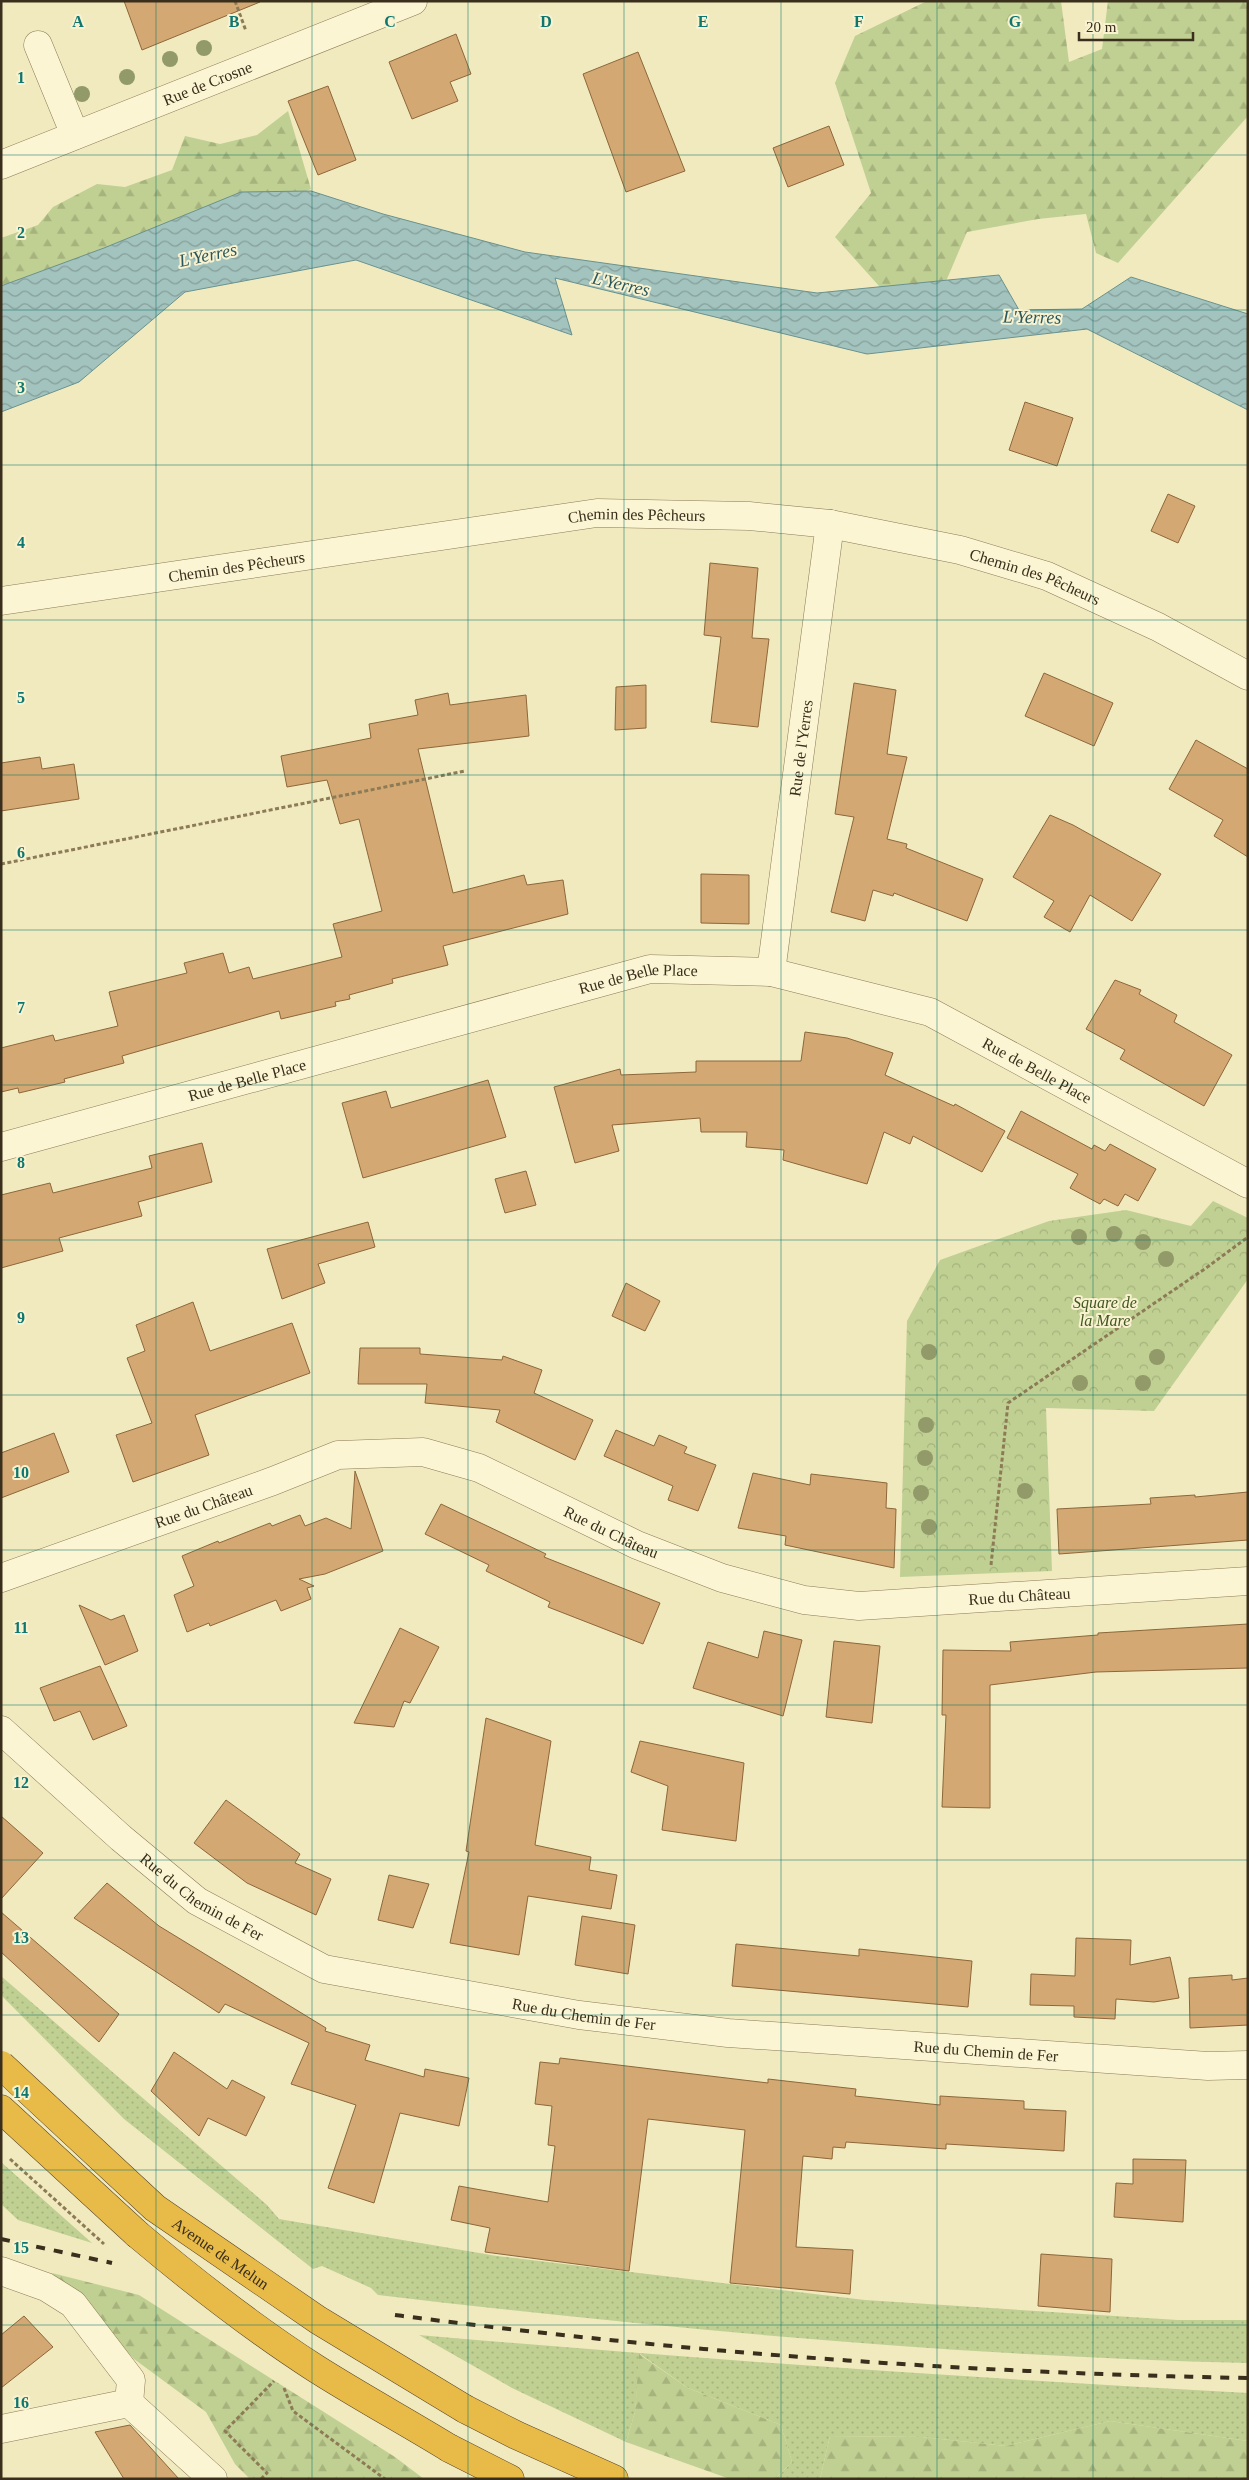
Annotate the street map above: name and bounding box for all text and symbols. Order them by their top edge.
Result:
scale bar [1079,10,1193,42]
text: A [72,13,84,30]
text: B [229,13,240,30]
text: C [384,13,396,30]
text: D [540,13,552,30]
text: E [698,13,708,30]
text: F [854,13,864,30]
text: G [1009,13,1022,30]
text: 20 m [1086,19,1117,35]
street label: Rue de Crosne [161,58,254,109]
text: 1 [17,69,25,86]
text: 2 [17,224,25,241]
water label: L'Yerres [176,239,239,271]
water label: L'Yerres [589,267,652,300]
water label: L'Yerres [1002,306,1061,328]
text: 3 [17,379,25,396]
street label: Chemin des Pêcheurs [567,505,706,526]
text: 4 [17,534,25,551]
street label: Chemin des Pêcheurs [968,545,1103,608]
street label: Chemin des Pêcheurs [167,548,306,585]
text: 5 [17,689,25,706]
street label: Rue de l'Yerres [786,699,816,797]
text: 6 [17,844,25,861]
street label: Rue de Belle Place [577,961,698,997]
text: 7 [17,999,25,1016]
street label: Rue de Belle Place [980,1034,1095,1107]
street label: Rue de Belle Place [186,1056,308,1104]
text: 8 [17,1154,25,1171]
park label: Square de la Mare [1073,1294,1137,1329]
text: 9 [17,1309,25,1326]
text: 10 [13,1464,29,1481]
street label: Rue du Château [153,1481,255,1531]
street label: Rue du Château [561,1503,661,1561]
street label: Rue du Château [968,1584,1071,1608]
text: 11 [13,1619,29,1636]
text: 12 [13,1774,29,1791]
street label: Rue du Chemin de Fer [137,1850,267,1944]
text: 13 [13,1929,29,1946]
street label: Rue du Chemin de Fer [511,1995,657,2033]
street label: Rue du Chemin de Fer [913,2038,1059,2065]
text: 14 [13,2084,29,2101]
street label: Avenue de Melun [169,2214,272,2293]
text: 15 [13,2239,29,2256]
text: 16 [13,2394,29,2411]

